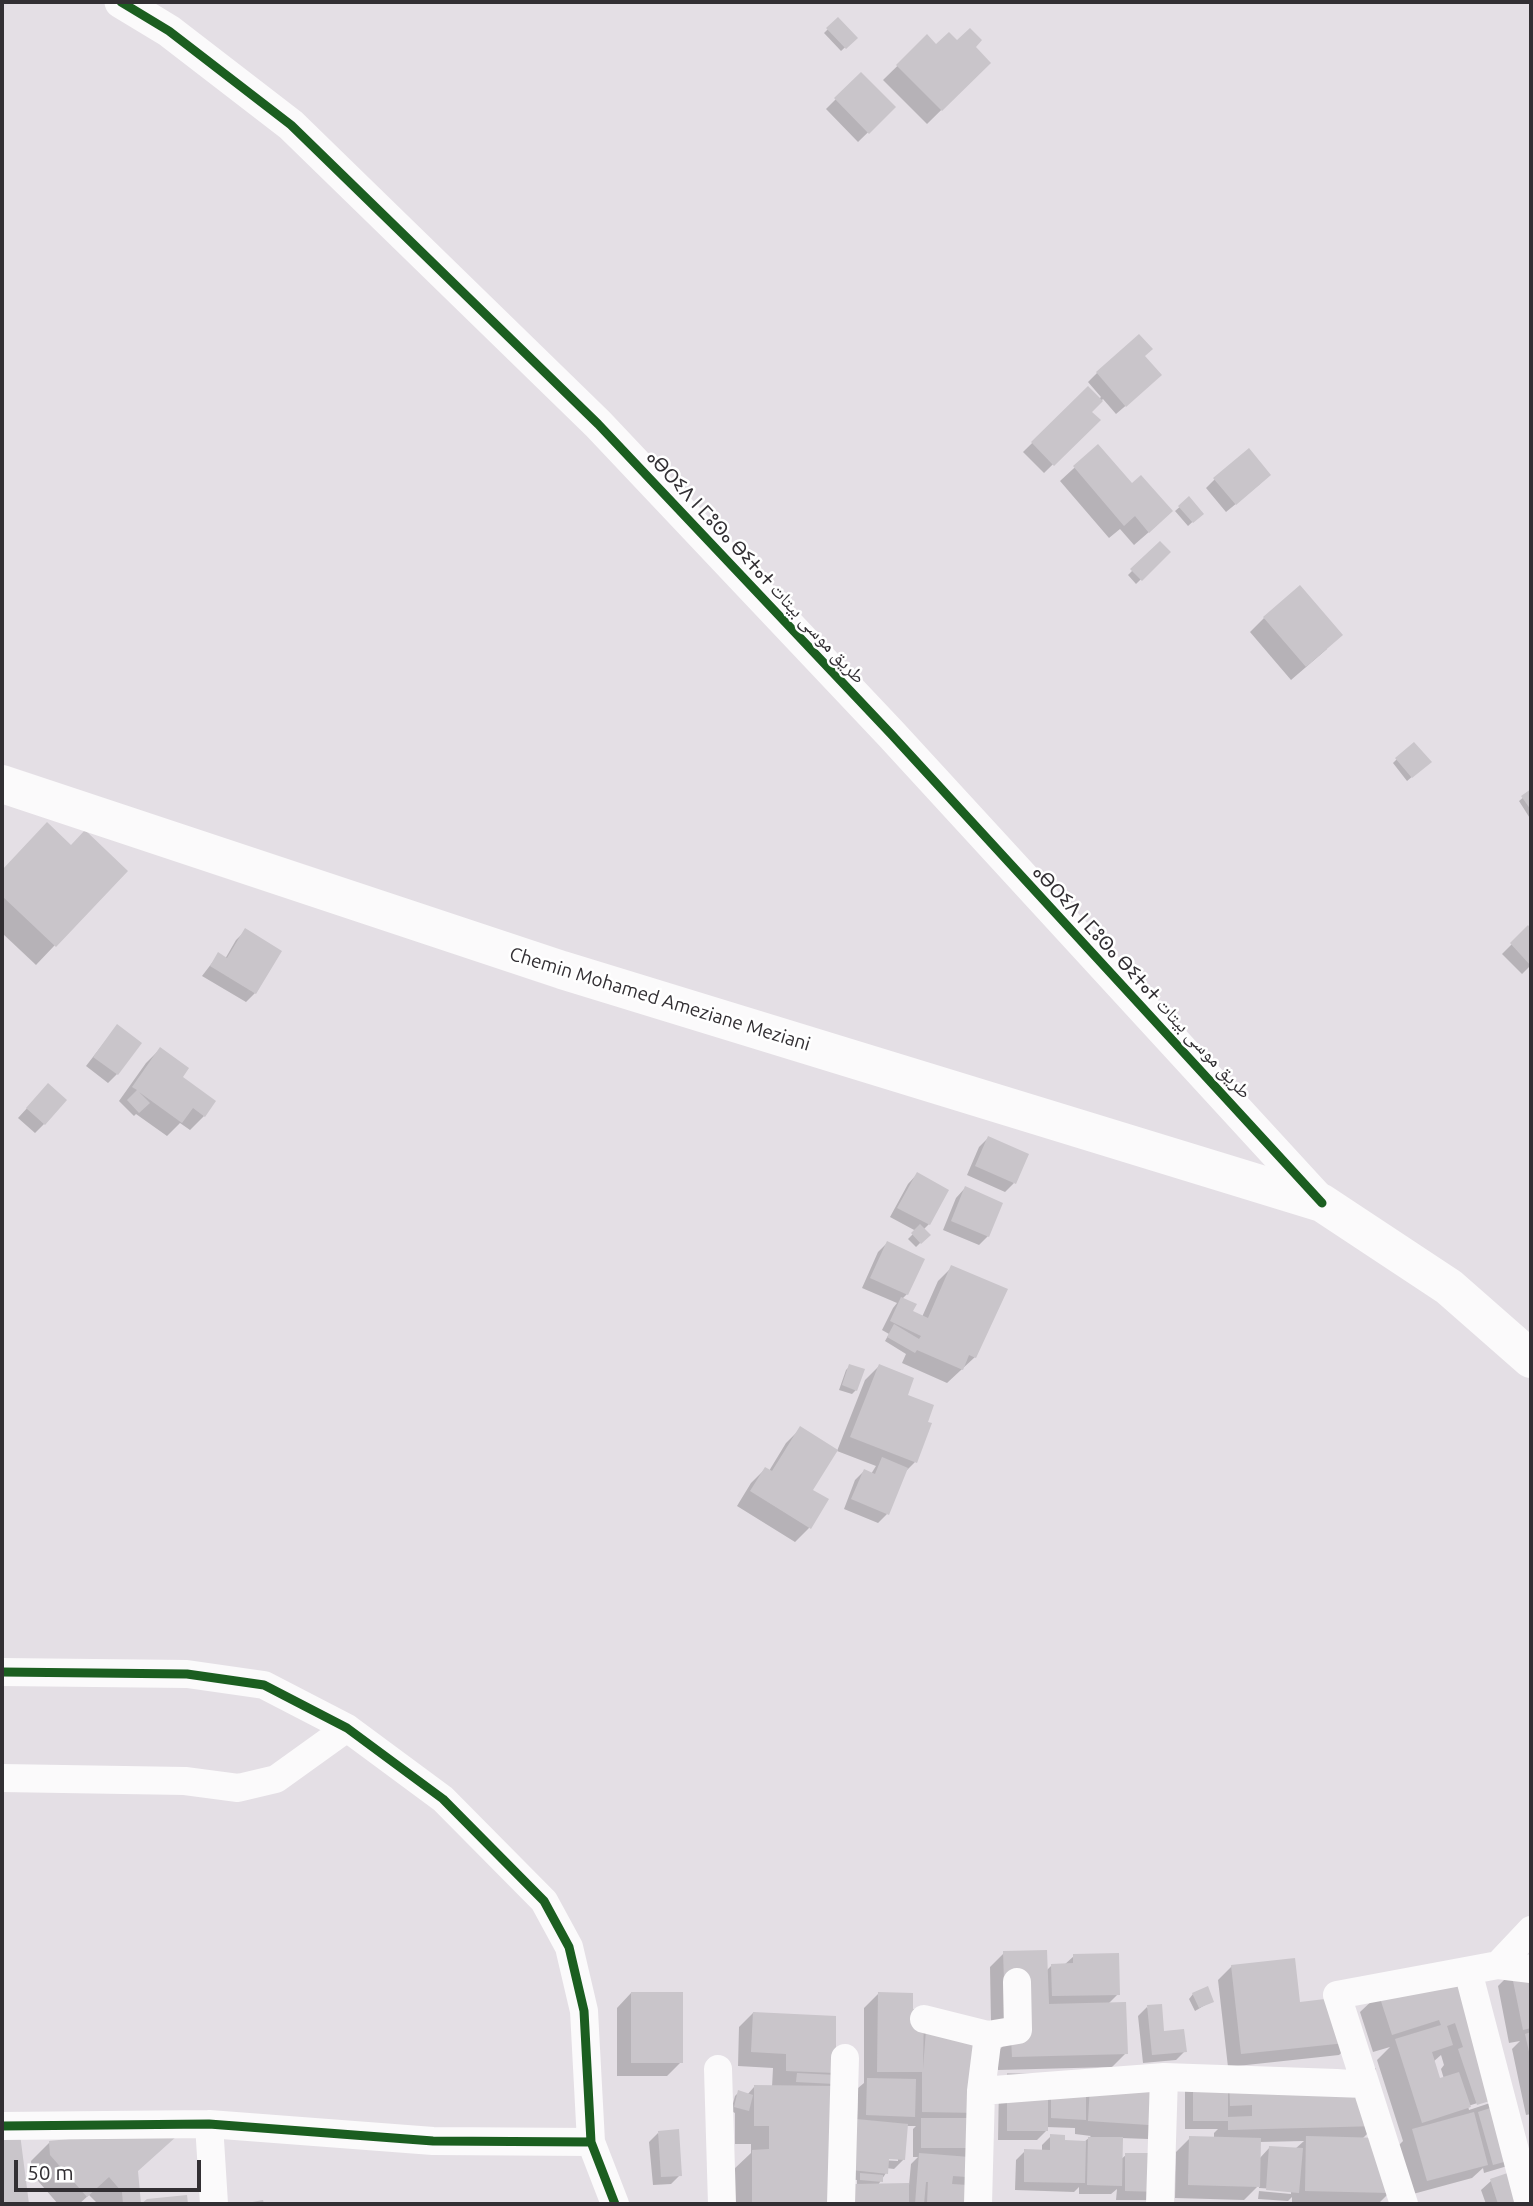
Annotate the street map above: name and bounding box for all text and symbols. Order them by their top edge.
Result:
street label: ⴰⴱⵔⵉⴷ ⵏ ⵎⵓⵙⴰ ⴱⵉⵜⴰⵜ طريق موسى بيتات [642,446,870,688]
street label: ⴰⴱⵔⵉⴷ ⵏ ⵎⵓⵙⴰ ⴱⵉⵜⴰⵜ طريق موسى بيتات [1028,861,1256,1103]
street label: Chemin Mohamed Ameziane Meziani [507,942,813,1056]
scale bar [18,2146,205,2190]
text: 50 m [27,2160,74,2184]

